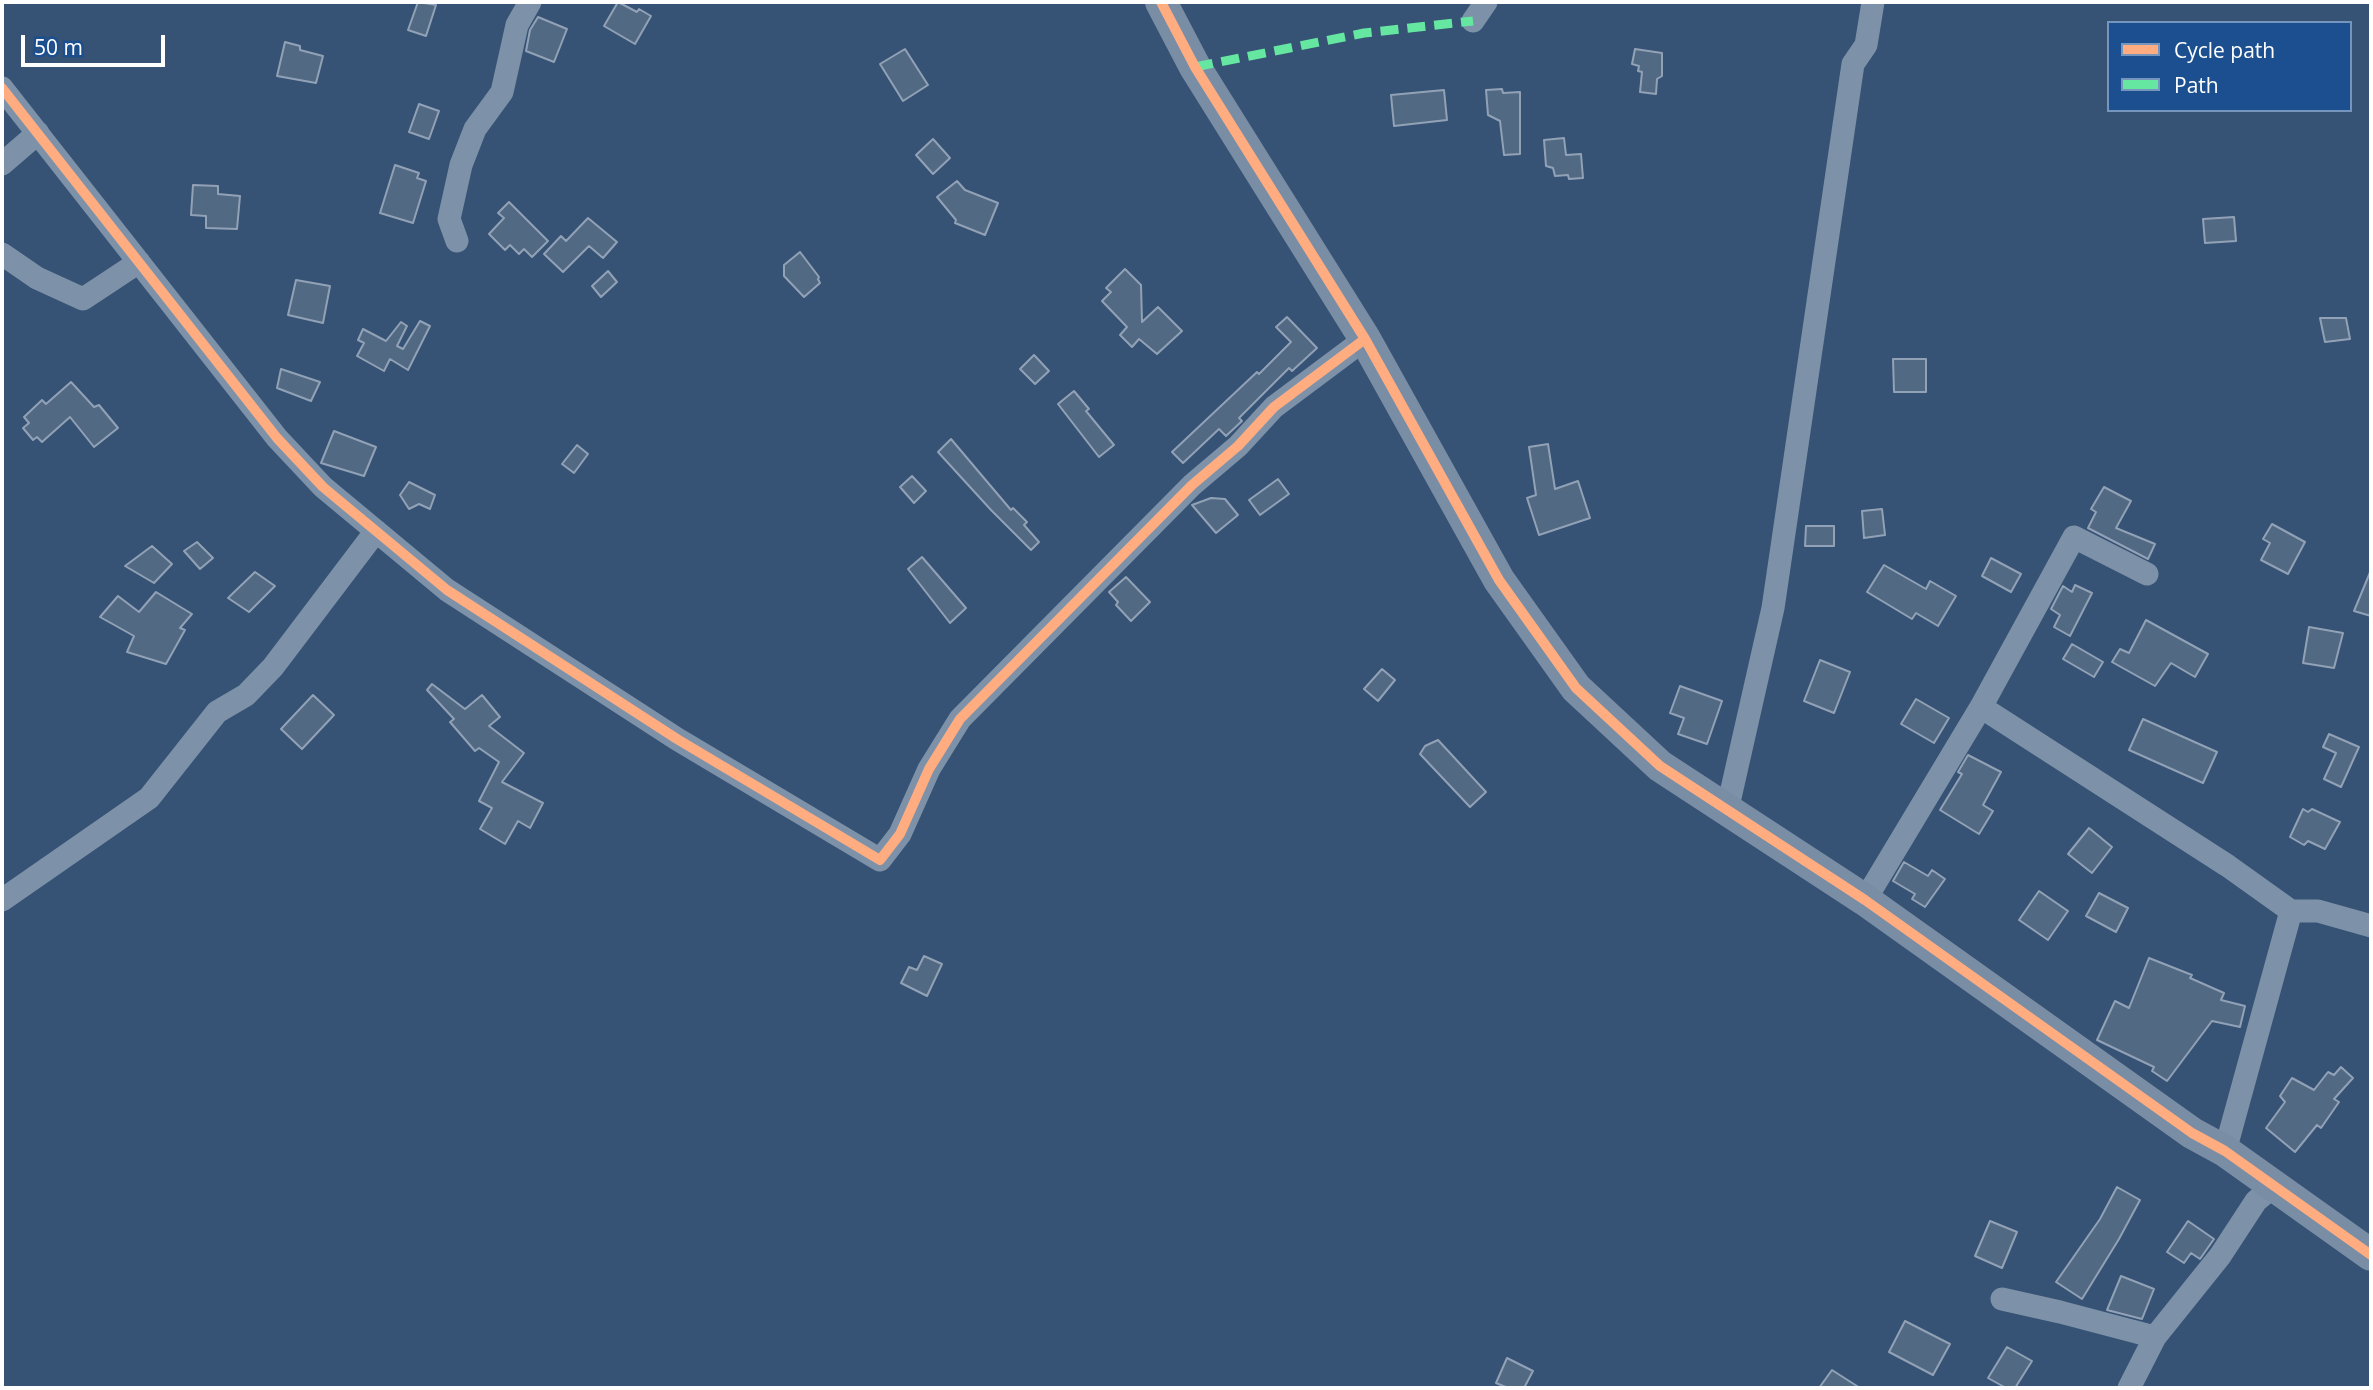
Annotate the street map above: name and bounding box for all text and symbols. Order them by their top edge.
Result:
scale bar [24,21,168,65]
legend [2107,21,2352,112]
text: 50 m [34,33,83,61]
text: Cycle path [2174,36,2275,64]
text: Path [2174,71,2219,99]

